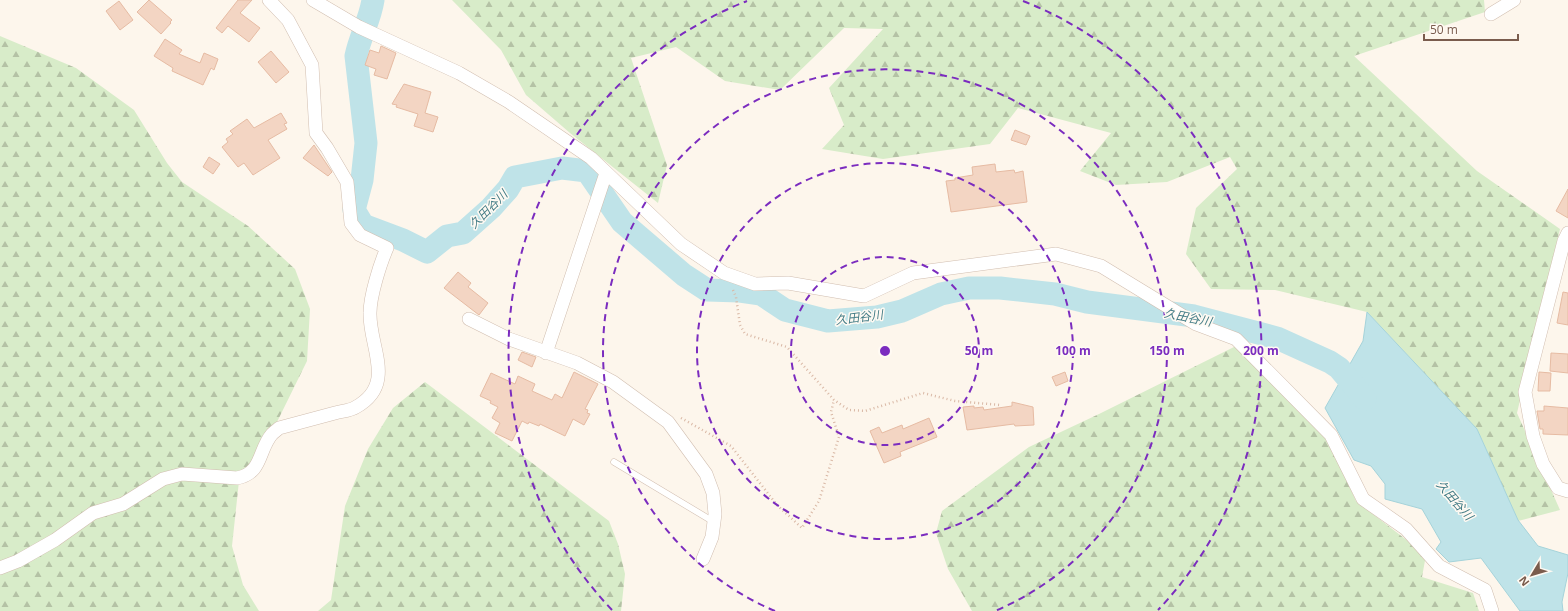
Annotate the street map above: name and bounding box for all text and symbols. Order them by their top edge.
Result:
scale bar [1424,16,1518,42]
text: 50 m [1430,21,1458,38]
water label: 久田谷川 [465,185,512,232]
water label: 久田谷川 [1163,304,1215,330]
water label: 久田谷川 [834,305,886,328]
text: 50 m [965,342,993,359]
text: 100 m [1055,342,1091,359]
text: 150 m [1149,342,1185,359]
text: 200 m [1243,342,1279,359]
centre of rings [878,344,892,358]
water label: 久田谷川 [1433,476,1478,525]
north arrow [1512,555,1552,595]
text: N [1515,573,1532,590]

